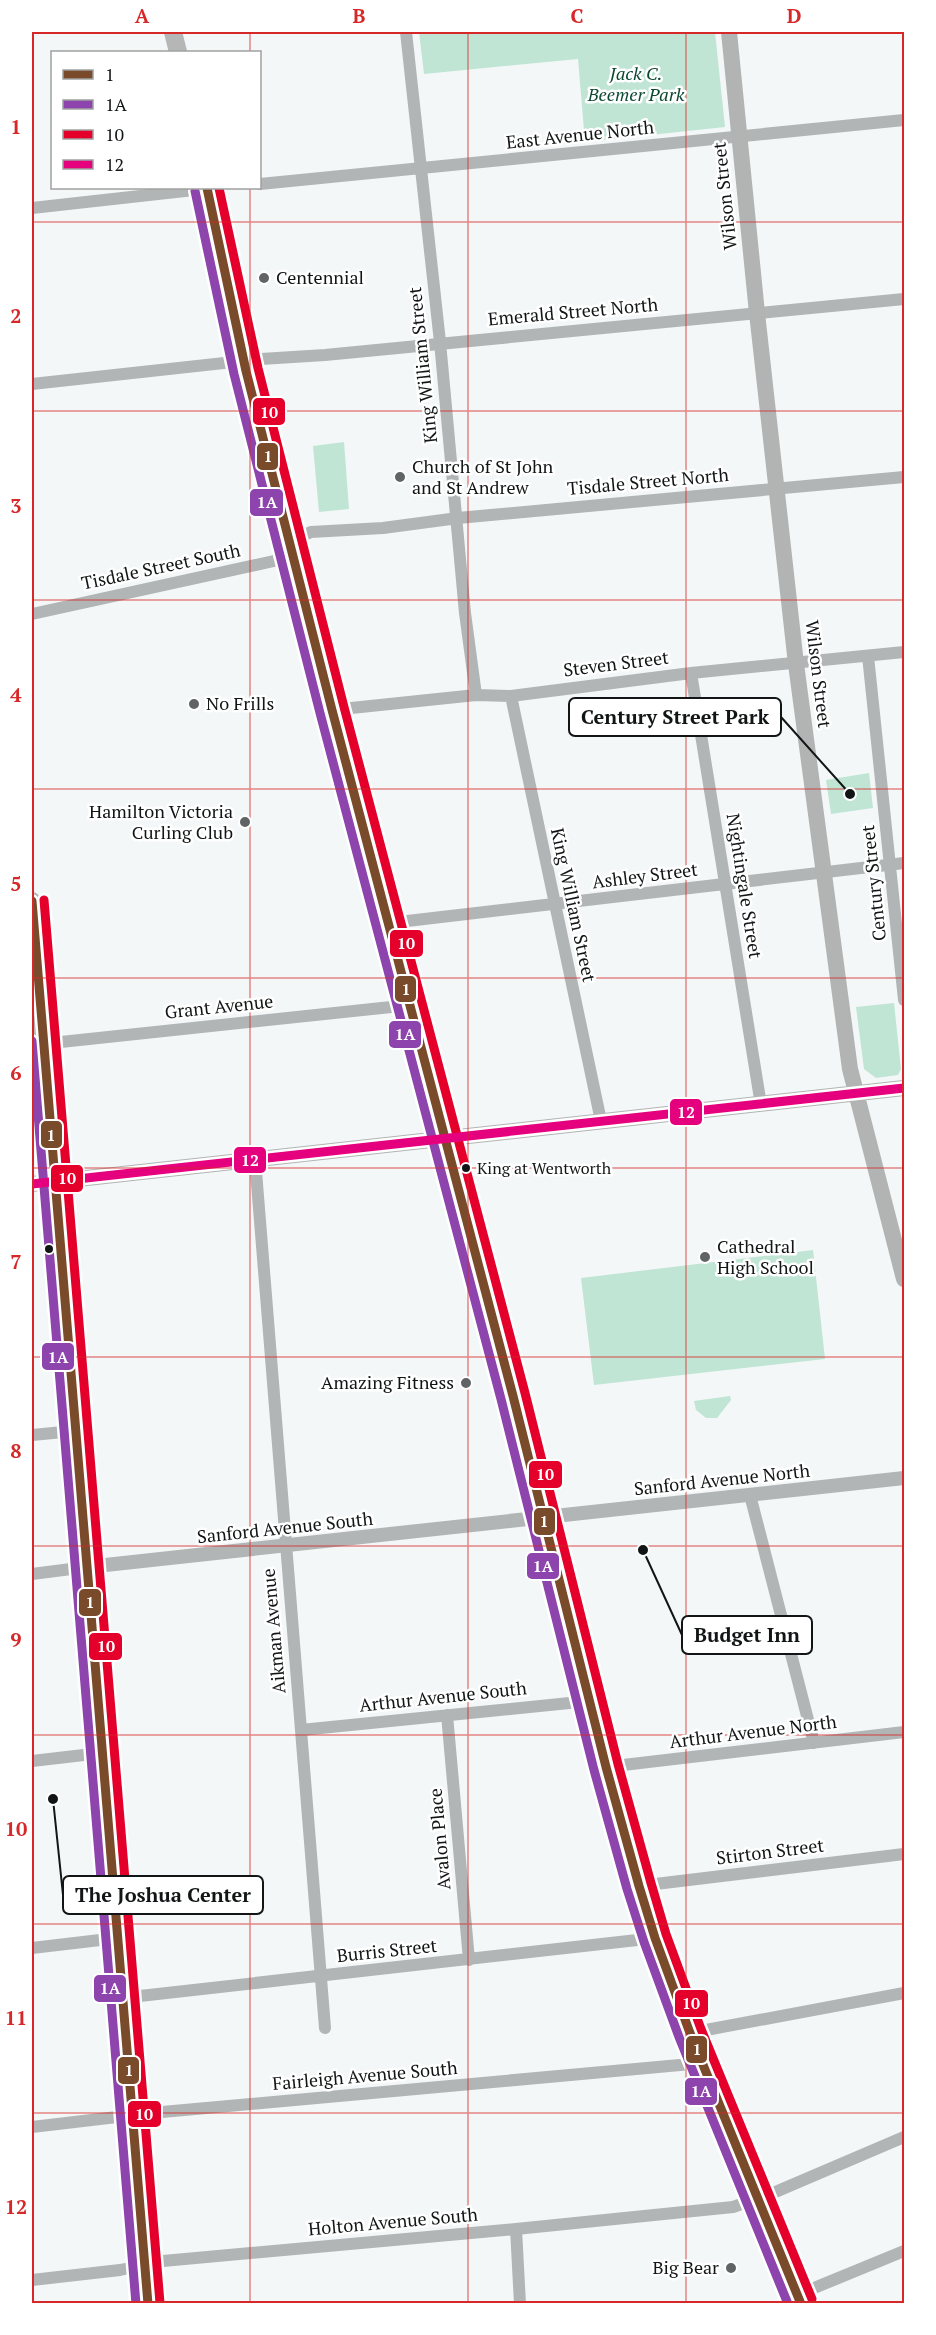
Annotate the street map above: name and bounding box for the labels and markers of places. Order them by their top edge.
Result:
place label: Centennial [276,265,364,289]
marker: Centennial [257,271,271,285]
place label: Church of St John and St Andrew [412,454,554,499]
marker: Church of St John and St Andrew [393,470,407,484]
place label: No Frills [206,691,274,715]
marker: No Frills [187,697,201,711]
callout: Century Street Park [569,698,781,736]
place label: Hamilton Victoria Curling Club [89,799,233,844]
marker: Hamilton Victoria Curling Club [238,815,252,829]
place label: King at Wentworth [477,1157,612,1179]
marker: King at Wentworth [460,1162,472,1174]
place label: Cathedral High School [717,1234,814,1279]
unlabelled marker [43,1243,55,1255]
marker: Cathedral High School [698,1250,712,1264]
place label: Amazing Fitness [321,1370,454,1394]
marker: Amazing Fitness [459,1376,473,1390]
callout: Budget Inn [682,1616,812,1654]
callout: The Joshua Center [63,1876,263,1914]
place label: Big Bear [653,2255,719,2279]
marker: Big Bear [724,2261,738,2275]

